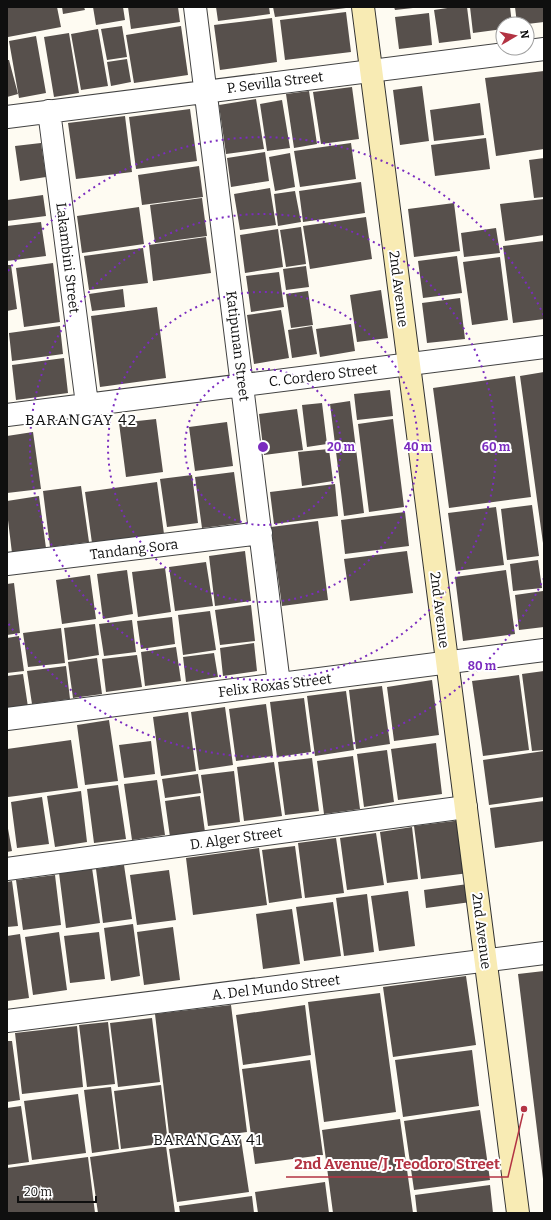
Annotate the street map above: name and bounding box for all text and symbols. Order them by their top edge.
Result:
north arrow [495,16,535,56]
text: N [517,29,532,40]
street label: P. Sevilla Street [226,68,324,97]
street label: Lakambini Street [52,202,83,314]
street label: 2nd Avenue [385,250,412,328]
street label: Katipunan Street [222,290,253,402]
street label: C. Cordero Street [268,360,378,391]
district label: BARANGAY 42 [25,411,137,429]
centre of rings [256,440,270,454]
text: 20 m [327,440,356,454]
text: 40 m [404,440,433,454]
text: 60 m [482,440,511,454]
street label: Tandang Sora [89,536,180,563]
street label: 2nd Avenue [426,571,453,649]
text: 80 m [468,659,497,673]
street label: Felix Roxas Street [218,670,333,701]
street label: D. Alger Street [189,824,283,853]
street label: 2nd Avenue [468,892,495,970]
street label: A. Del Mundo Street [211,971,341,1004]
district label: BARANGAY 41 [153,1131,263,1149]
callout: 2nd Avenue/J. Teodoro Street [286,1150,508,1177]
text: 2nd Avenue/J. Teodoro Street [294,1155,500,1173]
scale bar [18,1178,96,1204]
text: 20 m [24,1185,53,1199]

